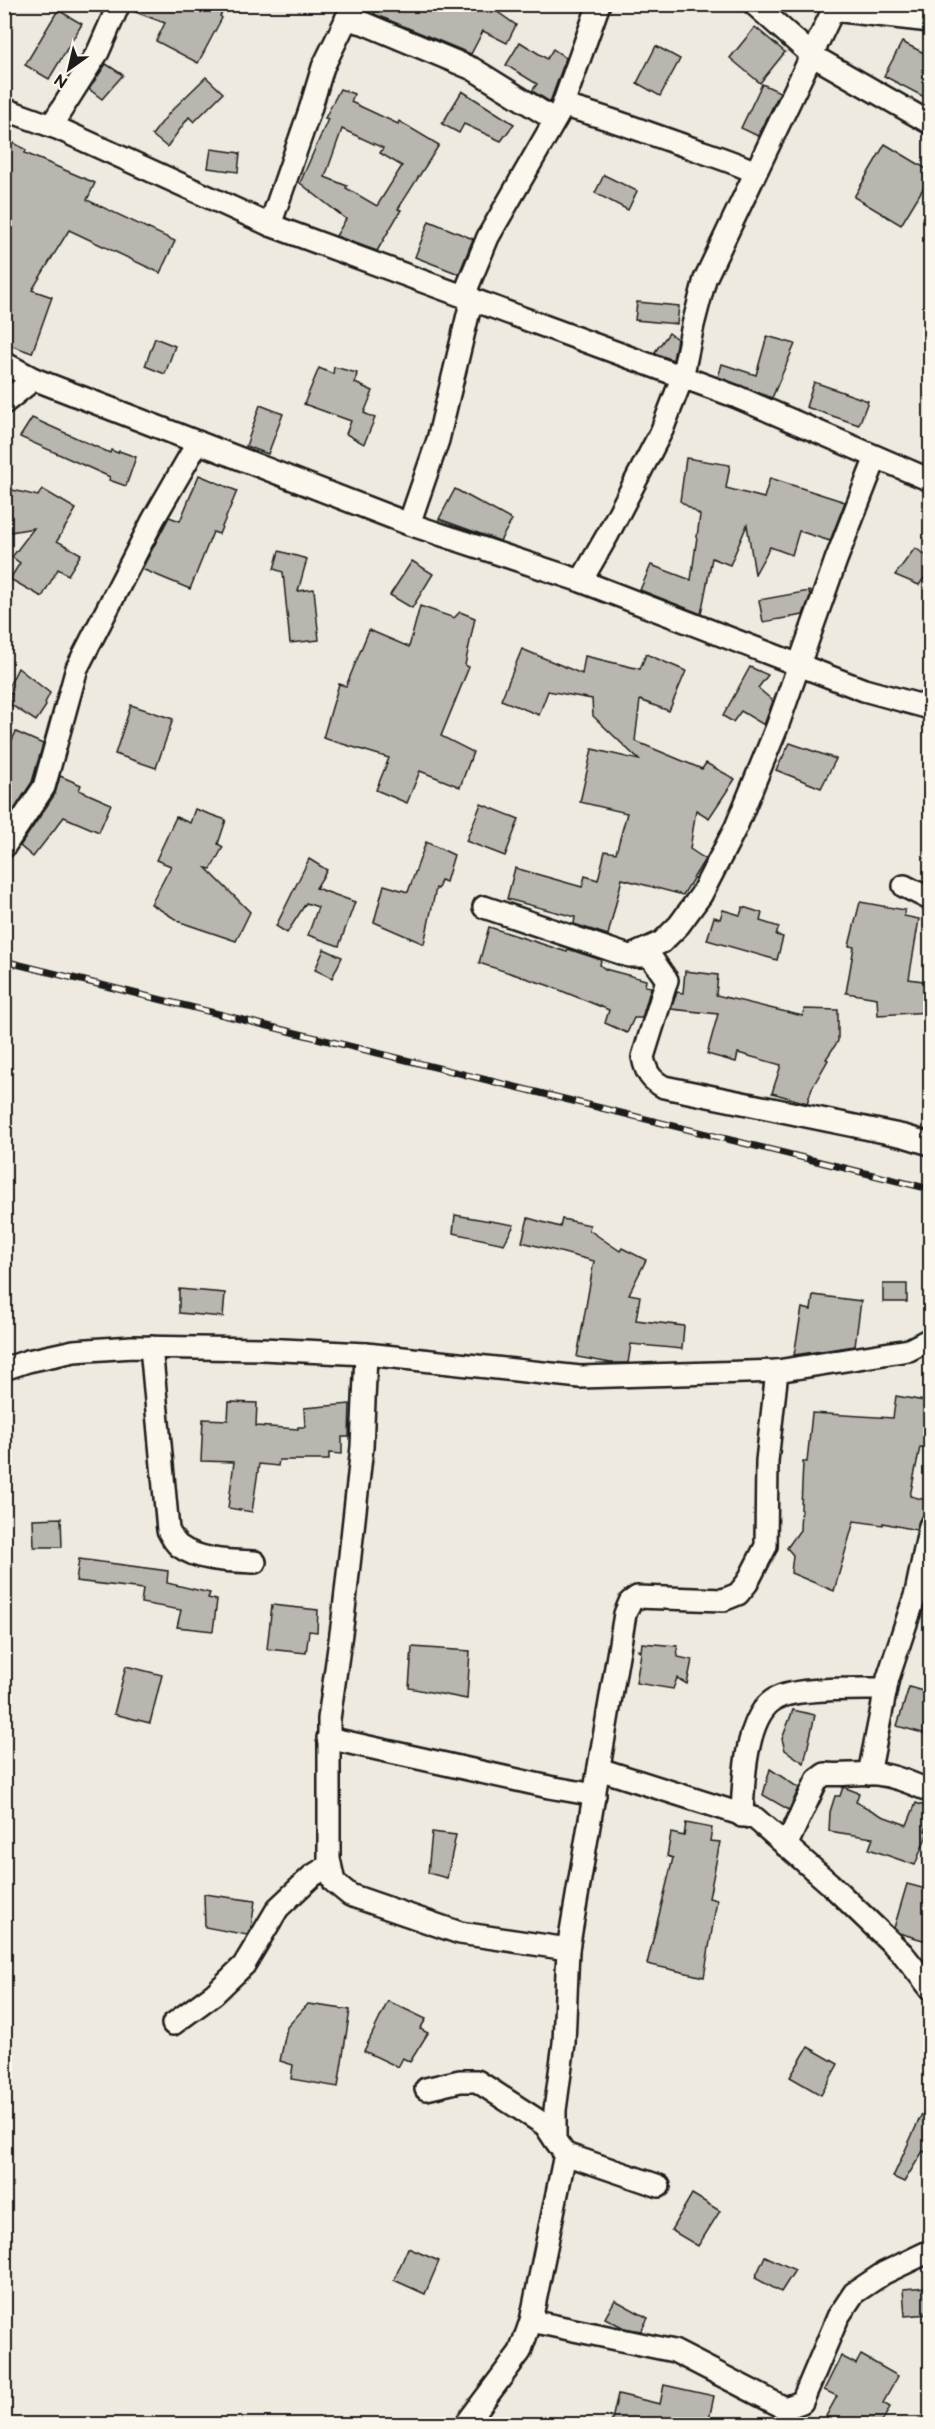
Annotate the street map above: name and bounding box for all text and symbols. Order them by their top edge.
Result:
north arrow [39,39,99,99]
text: N [51,69,72,91]

